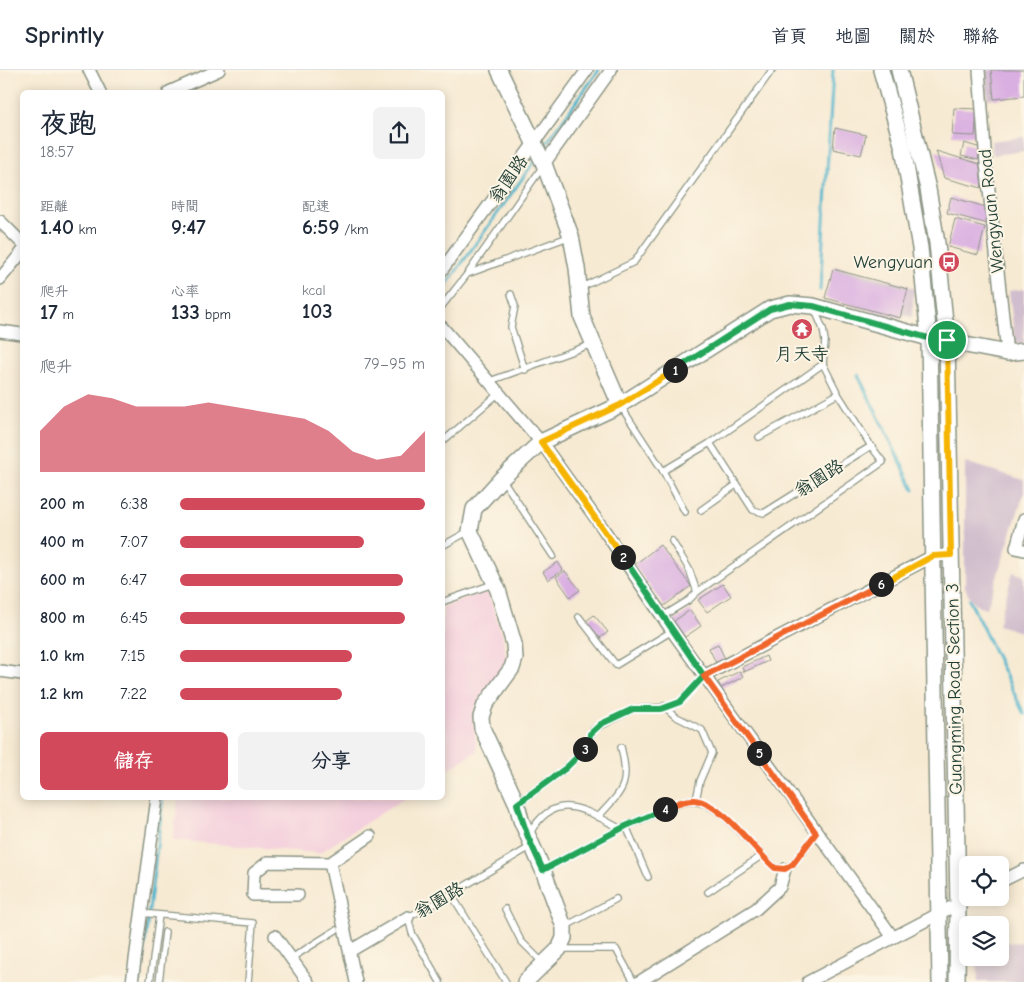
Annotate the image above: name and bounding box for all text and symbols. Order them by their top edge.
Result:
text: Sprintly [25,21,104,49]
text: 首頁 [771,26,807,47]
text: 地圖 [835,26,871,47]
text: 關於 [899,26,935,47]
text: 聯絡 [963,26,999,47]
button: share [373,107,425,159]
text: 夜跑 [40,108,96,140]
text: 18:57 [40,143,74,161]
street label: Wengyuan Road [975,148,1008,274]
street label: 翁園路 [484,151,532,207]
text: 距離 [40,198,68,215]
text: 時間 [171,198,199,215]
text: 配速 [302,198,330,215]
text: 1.40 [40,215,74,239]
text: 9:47 [171,215,206,239]
text: 6:59 [302,215,339,239]
text: km [74,221,97,238]
text: /km [339,221,369,238]
bus stop icon: Wengyuan [937,250,961,274]
place label: Wengyuan [854,252,933,273]
text: kcal [302,282,326,299]
text: 爬升 [40,283,68,300]
text: 心率 [171,283,199,300]
text: 103 [302,299,333,323]
text: 17 [40,300,58,324]
text: 133 [171,300,200,324]
text: m [58,306,74,323]
text: bpm [200,306,231,323]
temple icon: 月天寺 [790,317,814,341]
pin [926,319,968,361]
icon: arrive [933,326,961,354]
place label: 月天寺 [775,344,829,365]
text: 79–95 m [364,355,425,373]
text: 爬升 [40,358,72,376]
pin: 1 [662,358,688,382]
text: 1 [673,362,678,379]
street label: 翁園路 [791,455,848,502]
text: 200 m [40,495,85,513]
text: 6:38 [120,495,148,513]
text: 400 m [40,533,84,551]
text: 7:07 [120,533,148,551]
pin: 2 [610,544,636,570]
text: 2 [620,549,627,566]
text: 600 m [40,571,85,589]
text: 6:47 [120,571,147,589]
pin: 6 [868,572,894,596]
text: 6 [878,576,885,593]
street label: Guangming Road Section 3 [942,583,967,795]
text: 800 m [40,609,85,627]
text: 6:45 [120,609,148,627]
text: 1.0 km [40,647,85,665]
text: 7:15 [120,647,145,665]
text: 1.2 km [40,685,83,703]
text: 7:22 [120,685,147,703]
button: 儲存 [40,732,228,790]
button: 分享 [238,732,425,790]
pin: 3 [572,736,598,762]
pin: 5 [746,740,772,766]
text: 3 [582,741,589,758]
text: 5 [756,745,763,762]
pin: 4 [652,796,678,822]
text: 4 [662,801,669,818]
map controls [959,856,1009,966]
button: locate [959,856,1009,906]
street label: 翁園路 [411,878,468,923]
button: layers [959,916,1009,966]

